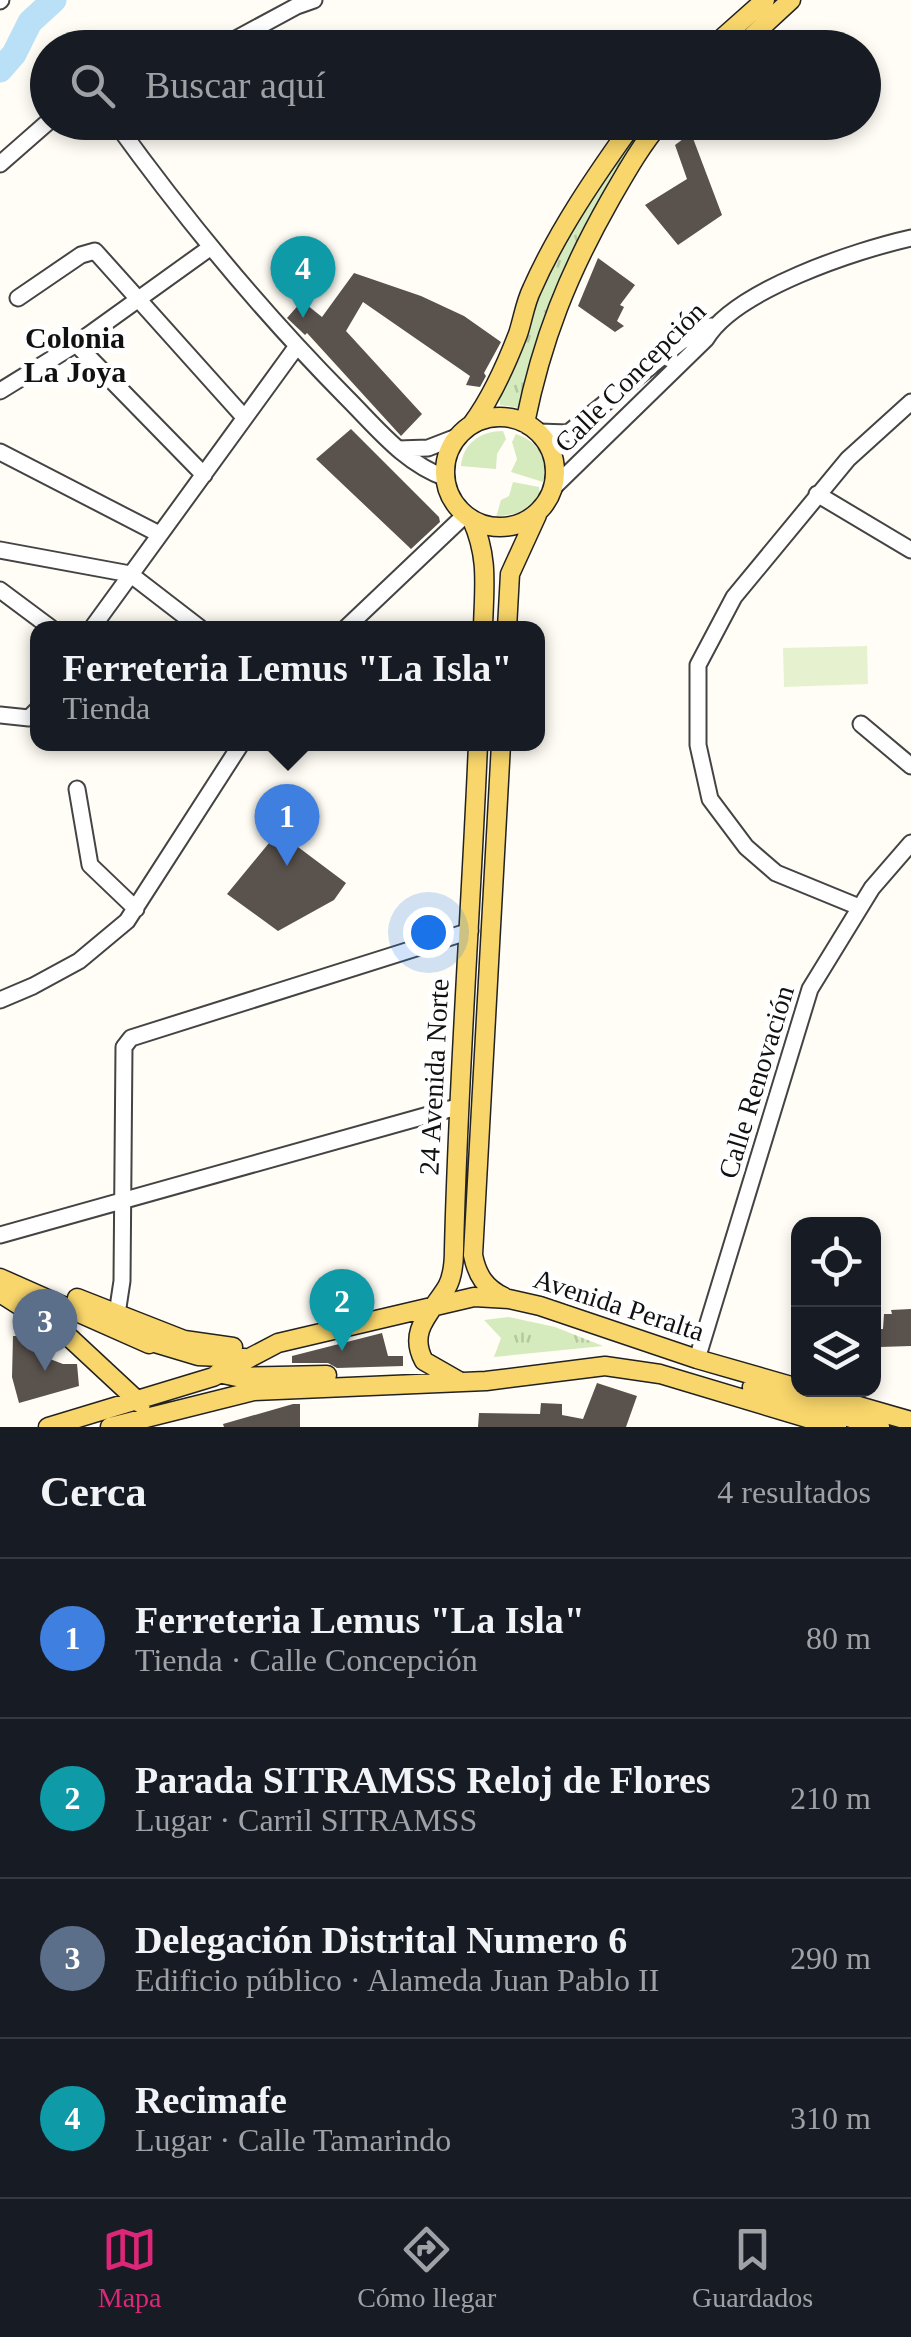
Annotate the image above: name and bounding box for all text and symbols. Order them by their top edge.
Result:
search box [30,30,881,140]
icon: search [65,58,120,113]
text: Buscar aquí [145,64,325,106]
pin: 4 [270,236,336,318]
street label: Calle Concepción [548,295,712,459]
district label: Colonia La Joya [24,321,126,388]
popup [30,621,545,751]
text: Ferreteria Lemus "La Isla" [63,647,512,689]
text: Tienda [63,690,150,726]
pin: 1 [254,784,320,866]
your location [403,907,454,958]
street label: 24 Avenida Norte [413,978,455,1176]
street label: Calle Renovación [712,982,800,1182]
map controls [791,1217,881,1397]
button: locate [791,1217,881,1307]
street label: Avenida Peralta [530,1263,709,1347]
pin: 2 [310,1268,374,1351]
pin: 3 [12,1288,78,1371]
button: layers [791,1307,881,1397]
text: Cerca [40,1469,147,1515]
text: 4 resultados [717,1474,871,1510]
text: Ferreteria Lemus "La Isla" [135,1599,585,1641]
text: 1 [65,1620,81,1656]
text: 80 m [806,1620,871,1656]
text: Tienda · Calle Concepción [135,1642,478,1678]
text: Parada SITRAMSS Reloj de Flores [135,1759,711,1801]
text: 2 [65,1780,81,1816]
text: 210 m [790,1780,871,1816]
text: Lugar · Carril SITRAMSS [135,1802,477,1838]
text: Delegación Distrital Numero 6 [135,1919,627,1961]
text: 3 [65,1940,81,1976]
text: 290 m [790,1940,871,1976]
text: Edificio público · Alameda Juan Pablo II [135,1962,659,1998]
text: Recimafe [135,2079,287,2121]
text: 4 [65,2100,81,2136]
text: 310 m [790,2100,871,2136]
text: Lugar · Calle Tamarindo [135,2122,451,2158]
tab: Mapa [98,2222,162,2314]
tab: Cómo llegar [357,2222,496,2314]
tab: Guardados [692,2222,813,2314]

